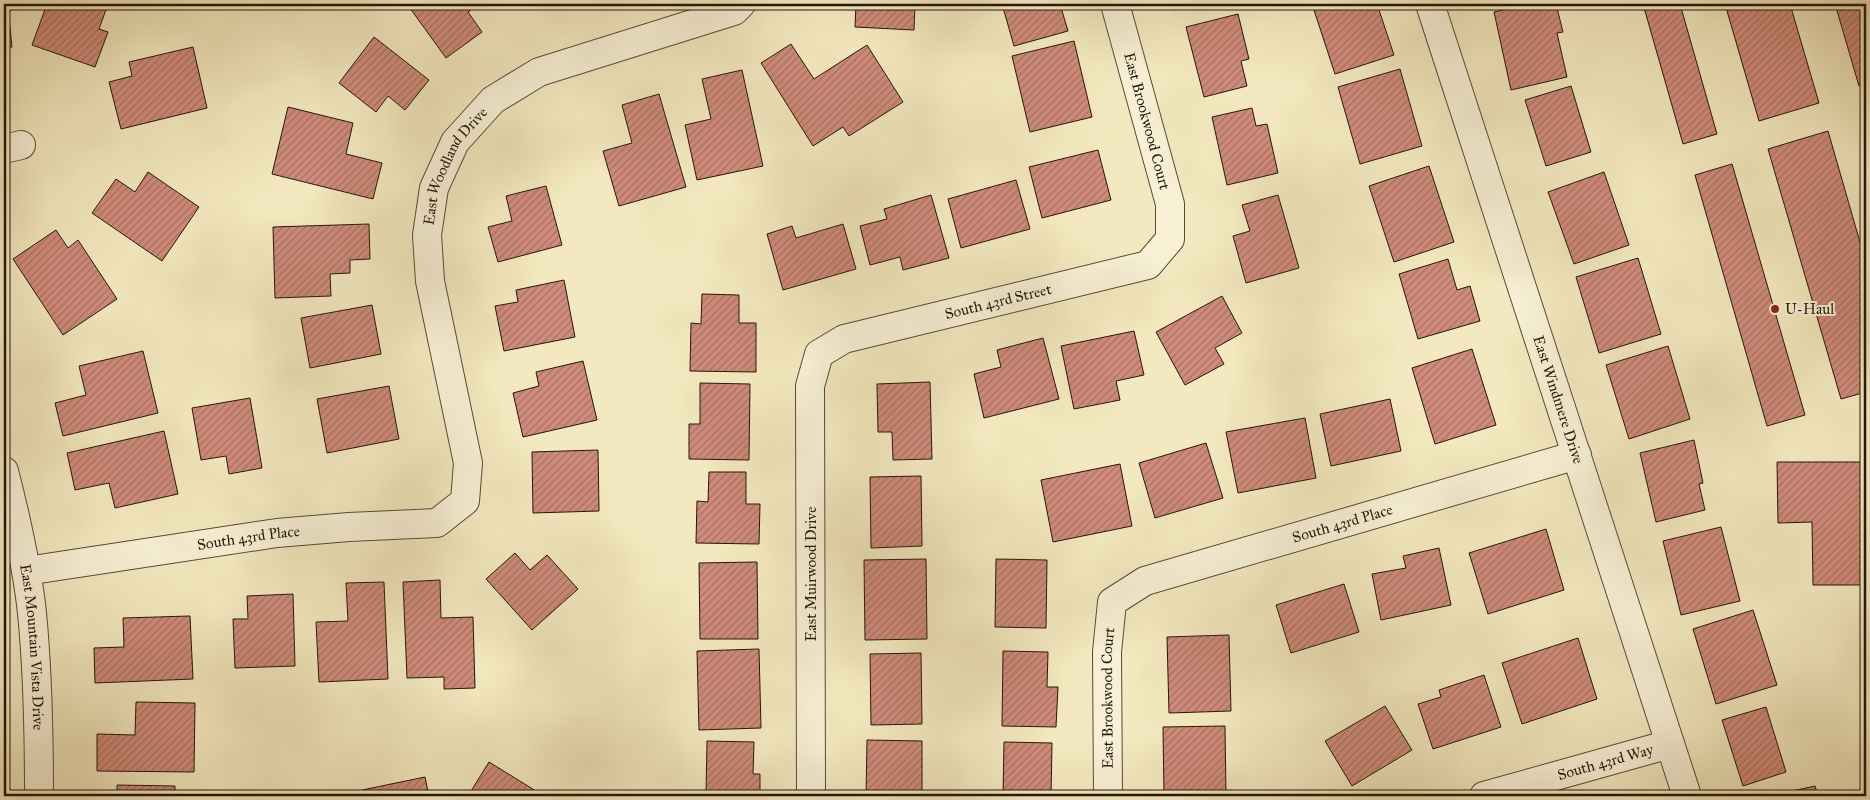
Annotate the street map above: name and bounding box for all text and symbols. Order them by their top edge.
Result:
street label: East Brookwood Court [1120,50,1174,192]
street label: East Woodland Drive [420,103,491,226]
street label: South 43rd Street [943,280,1054,323]
place label: U-Haul [1785,300,1835,318]
marker: U-Haul [1769,303,1781,315]
street label: East Windmere Drive [1529,333,1588,466]
street label: South 43rd Place [1290,500,1395,547]
street label: East Muirwood Drive [802,507,820,641]
street label: South 43rd Place [196,522,301,554]
street label: East Mountain Vista Drive [16,563,47,731]
street label: East Brookwood Court [1098,626,1118,769]
street label: South 43rd Way [1555,740,1656,784]

